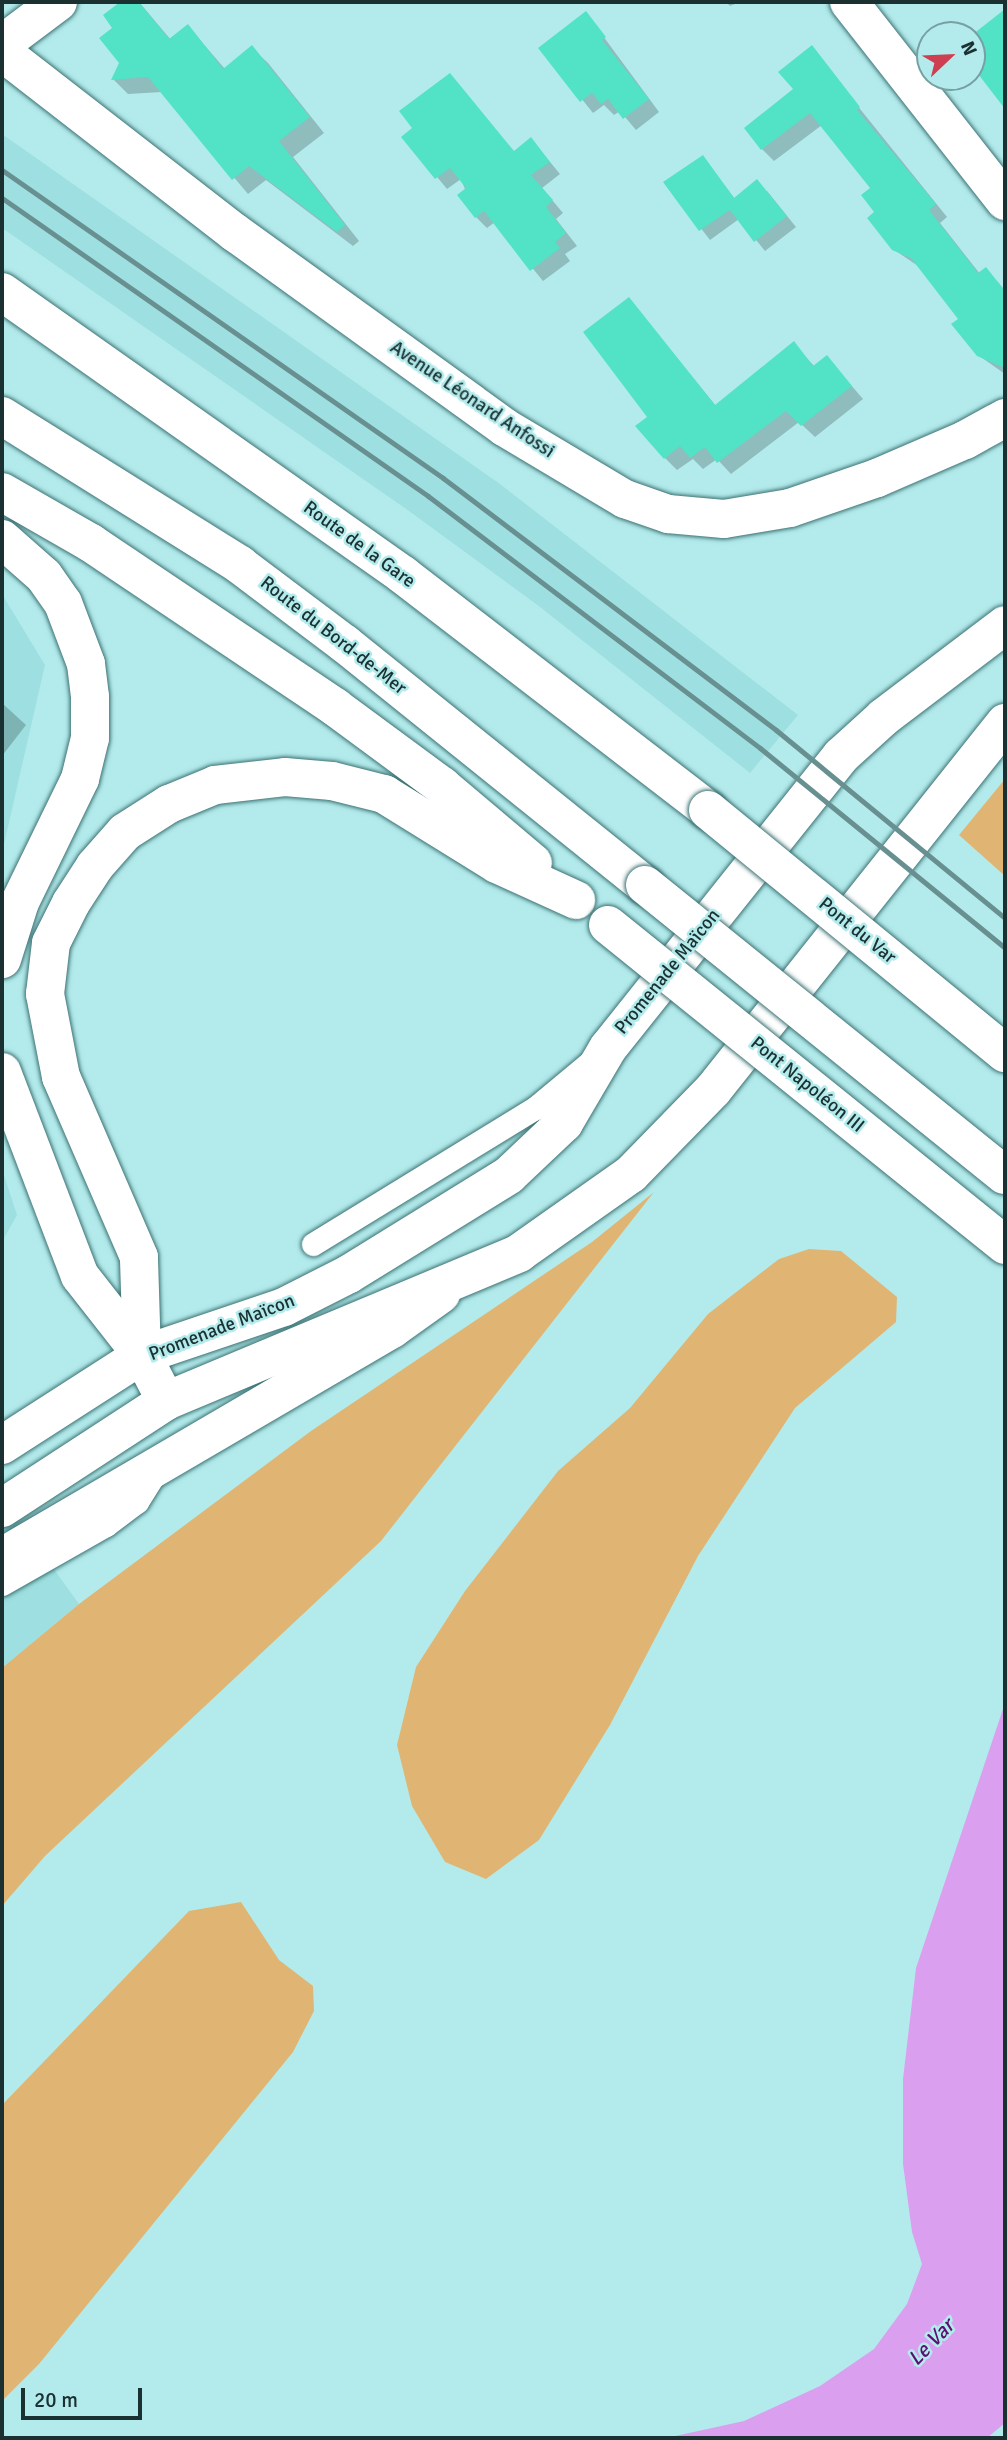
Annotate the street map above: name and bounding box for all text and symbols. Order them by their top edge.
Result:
north arrow [916,21,986,91]
text: N [955,38,982,59]
street label: Avenue Léonard Anfossi [385,336,559,464]
street label: Route de la Gare [299,497,419,593]
street label: Route du Bord-de-Mer [255,572,411,700]
street label: Pont du Var [814,893,900,969]
street label: Promenade Maïcon [611,905,725,1039]
street label: Pont Napoléon III [745,1032,869,1138]
street label: Promenade Maïcon [146,1290,298,1366]
water label: Le Var [903,2313,959,2371]
scale bar [24,2374,145,2418]
text: 20 m [34,2387,78,2413]

